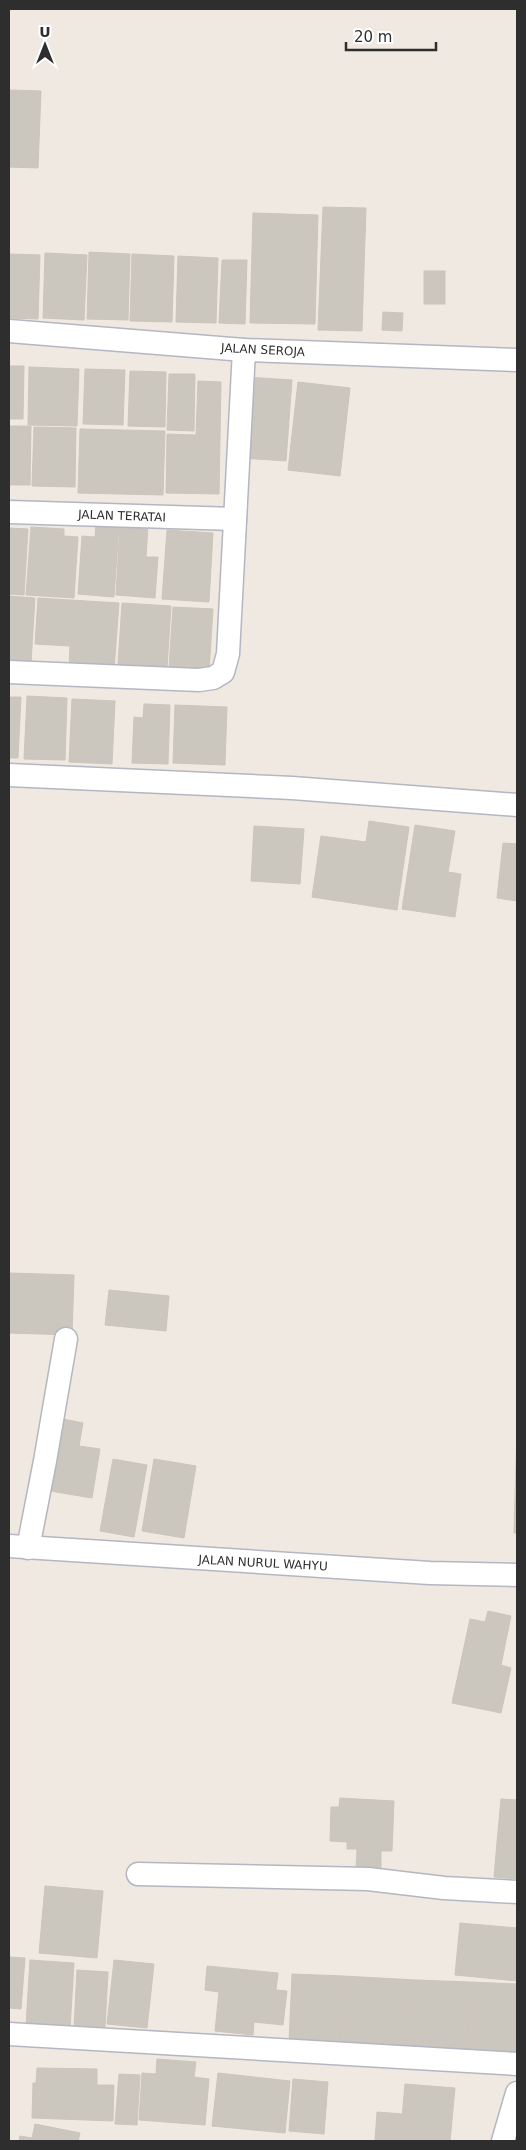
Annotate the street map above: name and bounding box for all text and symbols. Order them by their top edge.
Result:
north arrow [20,20,70,70]
scale bar [346,20,436,52]
text: U [39,24,51,40]
text: 20 m [354,28,392,46]
street label: JALAN SEROJA [220,341,306,359]
street label: JALAN TERATAI [77,507,166,525]
street label: JALAN NURUL WAHYU [197,1553,328,1573]

